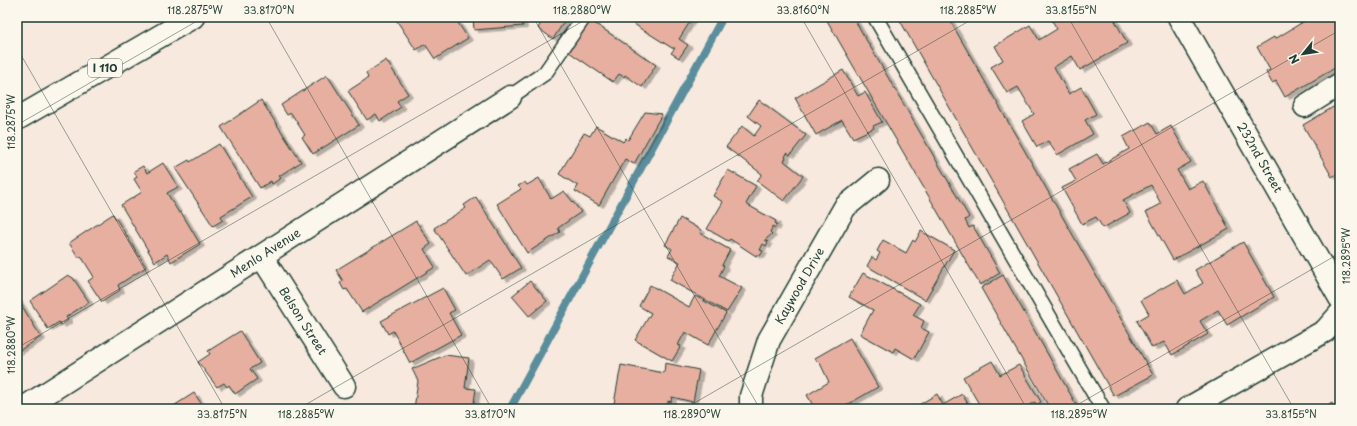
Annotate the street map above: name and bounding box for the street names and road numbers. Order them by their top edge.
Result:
road number: I 110 [88,59,122,77]
street label: 232nd Street [1233,119,1288,196]
street label: Menlo Avenue [226,223,304,282]
street label: Kaywood Drive [770,244,828,327]
street label: Belson Street [275,283,332,358]

